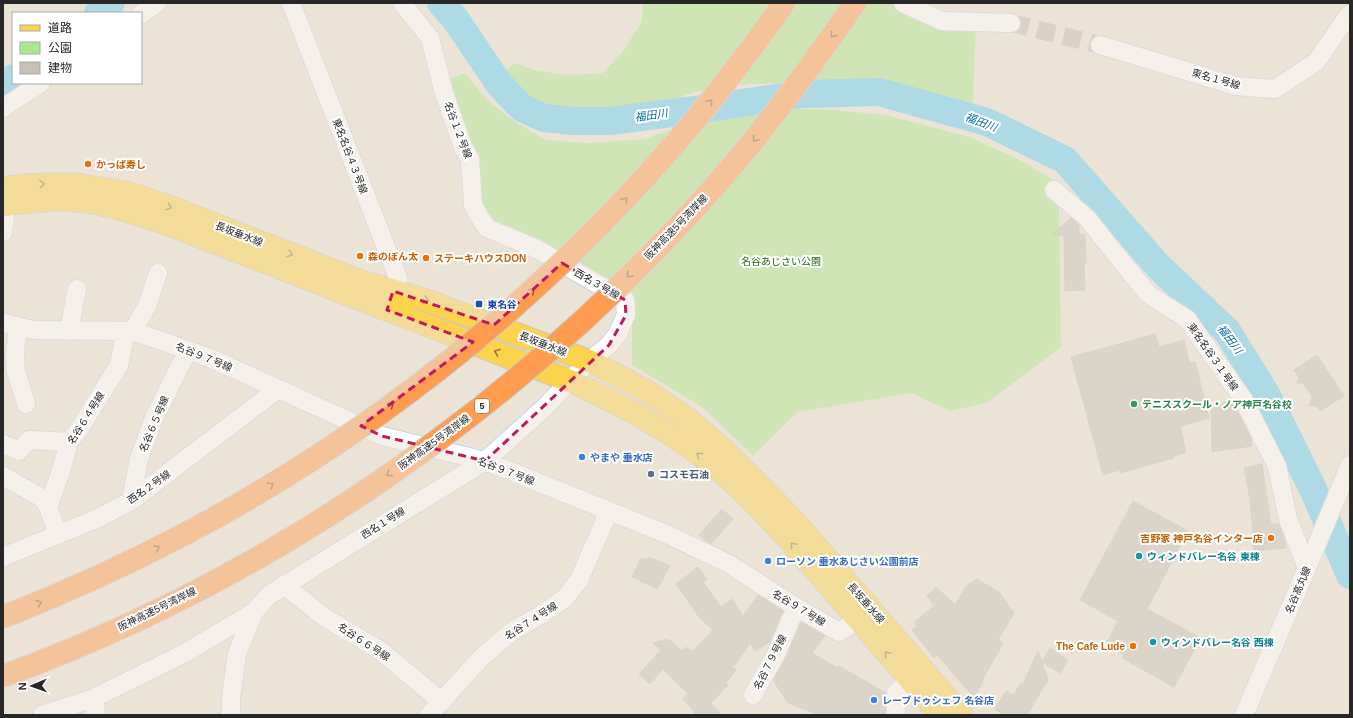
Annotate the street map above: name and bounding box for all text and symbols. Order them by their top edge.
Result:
legend [12,12,142,84]
text: 道路 [48,21,72,35]
one-way arrow [830,31,838,38]
text: 公園 [48,41,72,55]
text: 建物 [48,61,72,75]
street label: 東名１号線 [1190,67,1242,91]
one-way arrow [706,99,713,107]
street label: 名谷１２号線 [442,100,474,160]
water label: 福田川 [634,107,669,123]
water label: 福田川 [963,111,999,134]
street label: 東名名谷４３号線 [331,117,369,195]
one-way arrow [752,134,759,141]
marker: かっぱ寿し [83,159,93,169]
place label: かっぱ寿し [96,159,146,170]
one-way arrow [39,180,45,188]
street label: 阪神高速5号湾岸線 [642,192,710,262]
one-way arrow [620,197,628,205]
one-way arrow [165,202,172,210]
street label: 長坂垂水線 [214,220,264,248]
one-way arrow [286,249,293,257]
marker: 森のぽん太 [355,251,365,261]
place label: 森のぽん太 [368,251,419,262]
marker: ステーキハウスDON [421,253,431,263]
place label: ステーキハウスDON [434,253,526,264]
park label: 名谷あじさい公園 [741,256,821,267]
street label: 西名３号線 [573,267,621,301]
one-way arrow [626,270,634,278]
one-way arrow [527,288,535,296]
one-way arrow [422,295,429,304]
marker: 東名谷 [474,299,484,309]
place label: 東名谷 [487,299,517,310]
street label: 東名名谷３１号線 [1186,321,1240,393]
water label: 福田川 [1215,322,1245,357]
street label: 長坂垂水線 [518,330,568,358]
street label: 名谷９７号線 [174,341,234,373]
one-way arrow [494,349,502,357]
street label: 名谷６４号線 [65,390,107,446]
street label: 名谷６５号線 [137,394,171,454]
road number: 5 [475,399,489,413]
marker: テニススクール・ノア神戸名谷校 [1129,399,1139,409]
place label: テニススクール・ノア神戸名谷校 [1142,399,1292,410]
one-way arrow [386,403,393,410]
street label: 阪神高速5号湾岸線 [396,412,472,472]
marker: やまや 垂水店 [577,452,587,462]
place label: やまや 垂水店 [590,452,653,463]
one-way arrow [697,453,704,460]
street label: 名谷９７号線 [476,455,536,487]
street label: 西名２号線 [125,468,173,506]
one-way arrow [386,469,393,477]
marker: コスモ石油 [646,469,656,479]
place label: コスモ石油 [659,469,709,480]
one-way arrow [267,482,274,489]
street label: 西名１号線 [359,505,407,541]
place label: 吉野家 神戸名谷インター店 [1140,533,1263,544]
marker: 吉野家 神戸名谷インター店 [1266,533,1276,543]
one-way arrow [790,542,797,550]
one-way arrow [153,545,160,553]
marker: ウィンドバレー名谷 東棟 [1134,551,1144,561]
place label: ウィンドバレー名谷 東棟 [1147,551,1260,562]
marker: ローソン 垂水あじさい公園前店 [763,556,773,566]
place label: ローソン 垂水あじさい公園前店 [776,556,919,567]
street label: 名谷高丸線 [1283,565,1313,615]
street label: 長坂垂水線 [845,581,887,625]
street label: 阪神高速5号湾岸線 [116,585,198,633]
street label: 名谷９７号線 [770,588,828,628]
one-way arrow [36,599,43,607]
street label: 名谷７４号線 [503,600,559,642]
street label: 名谷６６号線 [336,621,392,663]
street label: 名谷７９号線 [751,633,789,691]
marker: ウィンドバレー名谷 西棟 [1148,637,1158,647]
place label: ウィンドバレー名谷 西棟 [1161,637,1274,648]
place label: The Cafe Lude [1056,641,1125,652]
marker: The Cafe Lude [1128,641,1138,651]
one-way arrow [885,651,892,658]
north arrow [12,666,52,706]
text: N [16,682,28,691]
marker: レーブドゥシェフ 名谷店 [869,695,879,705]
place label: レーブドゥシェフ 名谷店 [882,695,994,706]

